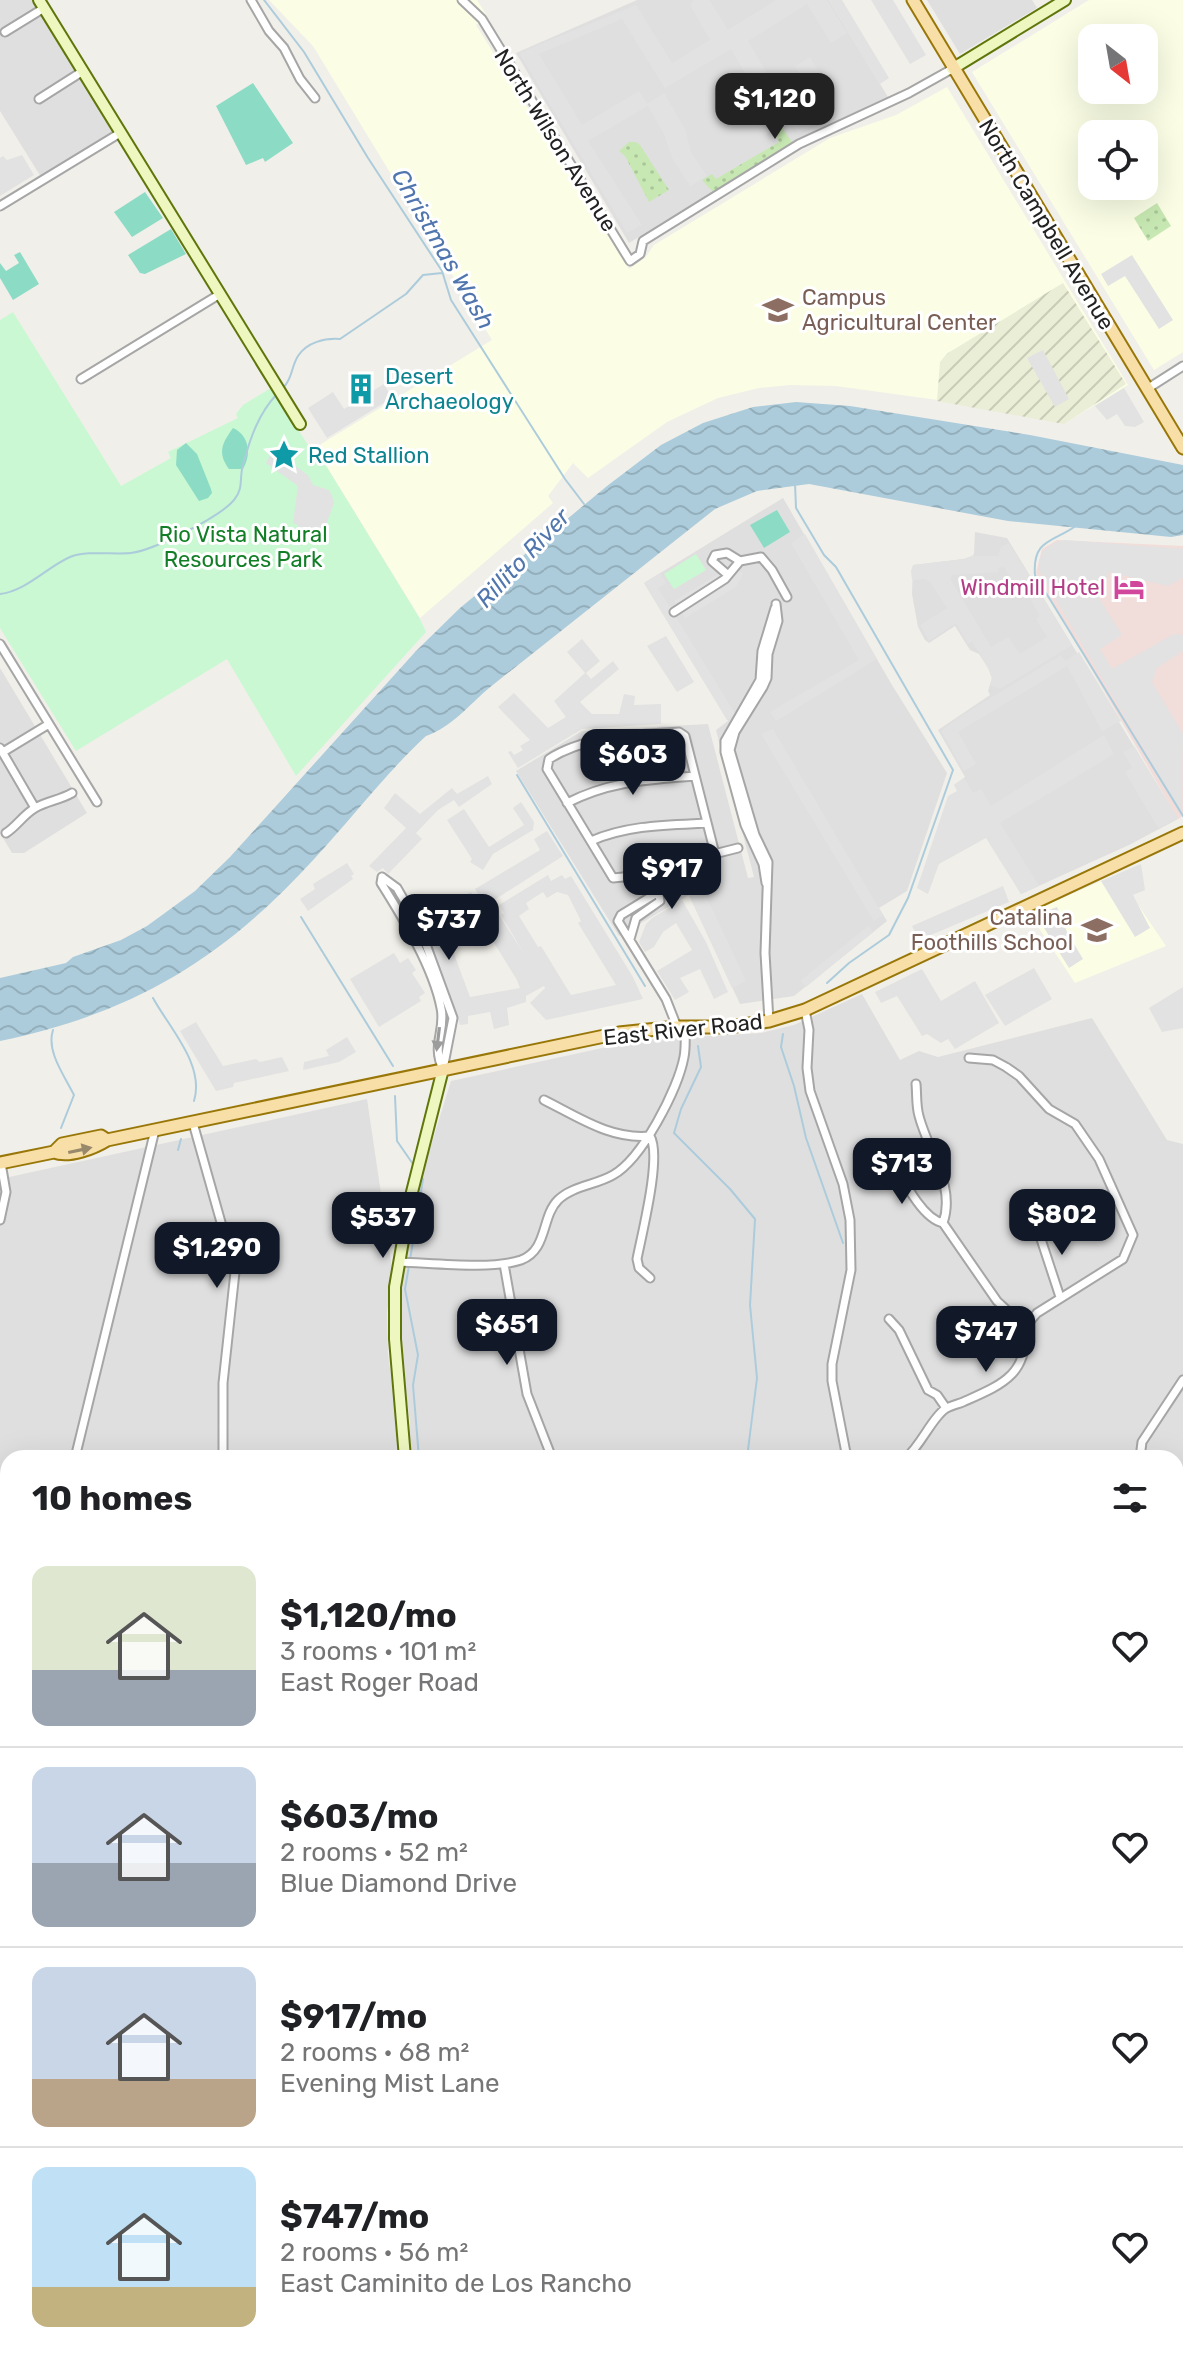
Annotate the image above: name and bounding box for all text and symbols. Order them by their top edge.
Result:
north arrow [1078,24,1158,104]
map controls [1078,24,1158,200]
street label: North Wilson Avenue [488,44,623,237]
pin: $1,120 [710,73,840,141]
text: $1,120 [733,83,817,114]
street label: North Campbell Avenue [973,114,1120,335]
button: locate [1078,120,1158,200]
water label: Christmas Wash [386,164,500,334]
place label: Campus Agricultural Center [802,284,997,336]
school or university icon: Campus Agricultural Center [761,293,795,327]
place label: Desert Archaeology [385,363,514,415]
building icon: Desert Archaeology [344,372,378,406]
place icon: Red Stallion [267,438,301,472]
place label: Red Stallion [308,442,429,469]
water label: Rillito River [470,502,576,613]
park label: Rio Vista Natural Resources Park [158,521,328,573]
hotel icon: Windmill Hotel [1112,570,1146,604]
place label: Windmill Hotel [960,574,1105,601]
pin: $603 [586,729,680,797]
text: $603 [598,739,668,770]
pin: $917 [625,843,719,911]
text: $917 [641,853,703,884]
pin: $737 [402,894,496,962]
text: $737 [417,904,481,935]
place label: Catalina Foothills School [911,904,1073,956]
school or university icon: Catalina Foothills School [1080,913,1114,947]
street label: East River Road [602,1008,764,1051]
one-way arrow [432,1027,445,1052]
pin: $713 [855,1138,949,1206]
one-way arrow [68,1143,93,1156]
text: $713 [871,1148,933,1179]
pin: $802 [1015,1189,1109,1257]
pin: $537 [336,1192,430,1260]
text: $802 [1027,1199,1097,1230]
text: $537 [350,1202,416,1233]
pin: $1,290 [152,1222,282,1290]
text: $1,290 [173,1232,261,1263]
pin: $651 [460,1299,554,1367]
pin: $747 [939,1306,1033,1374]
text: $651 [475,1309,539,1340]
text: $747 [954,1316,1018,1347]
icon: filters [1108,1476,1152,1520]
text: 10 homes [32,1478,192,1519]
text: $1,120/mo [280,1595,457,1636]
icon: home [96,1598,192,1694]
icon: heart [1108,1624,1152,1668]
text: 3 rooms · 101 m² [280,1636,476,1667]
text: East Roger Road [280,1667,479,1698]
text: $603/mo [280,1796,439,1837]
icon: home [96,1799,192,1895]
icon: heart [1108,1825,1152,1869]
text: 2 rooms · 52 m² [280,1837,468,1868]
text: Blue Diamond Drive [280,1868,517,1899]
text: $917/mo [280,1996,427,2037]
icon: home [96,1999,192,2095]
icon: heart [1108,2025,1152,2069]
text: 2 rooms · 68 m² [280,2037,469,2068]
text: Evening Mist Lane [280,2068,500,2099]
text: $747/mo [280,2196,429,2237]
icon: home [96,2199,192,2295]
icon: heart [1108,2225,1152,2269]
text: 2 rooms · 56 m² [280,2237,468,2268]
text: East Caminito de Los Rancho [280,2268,632,2299]

